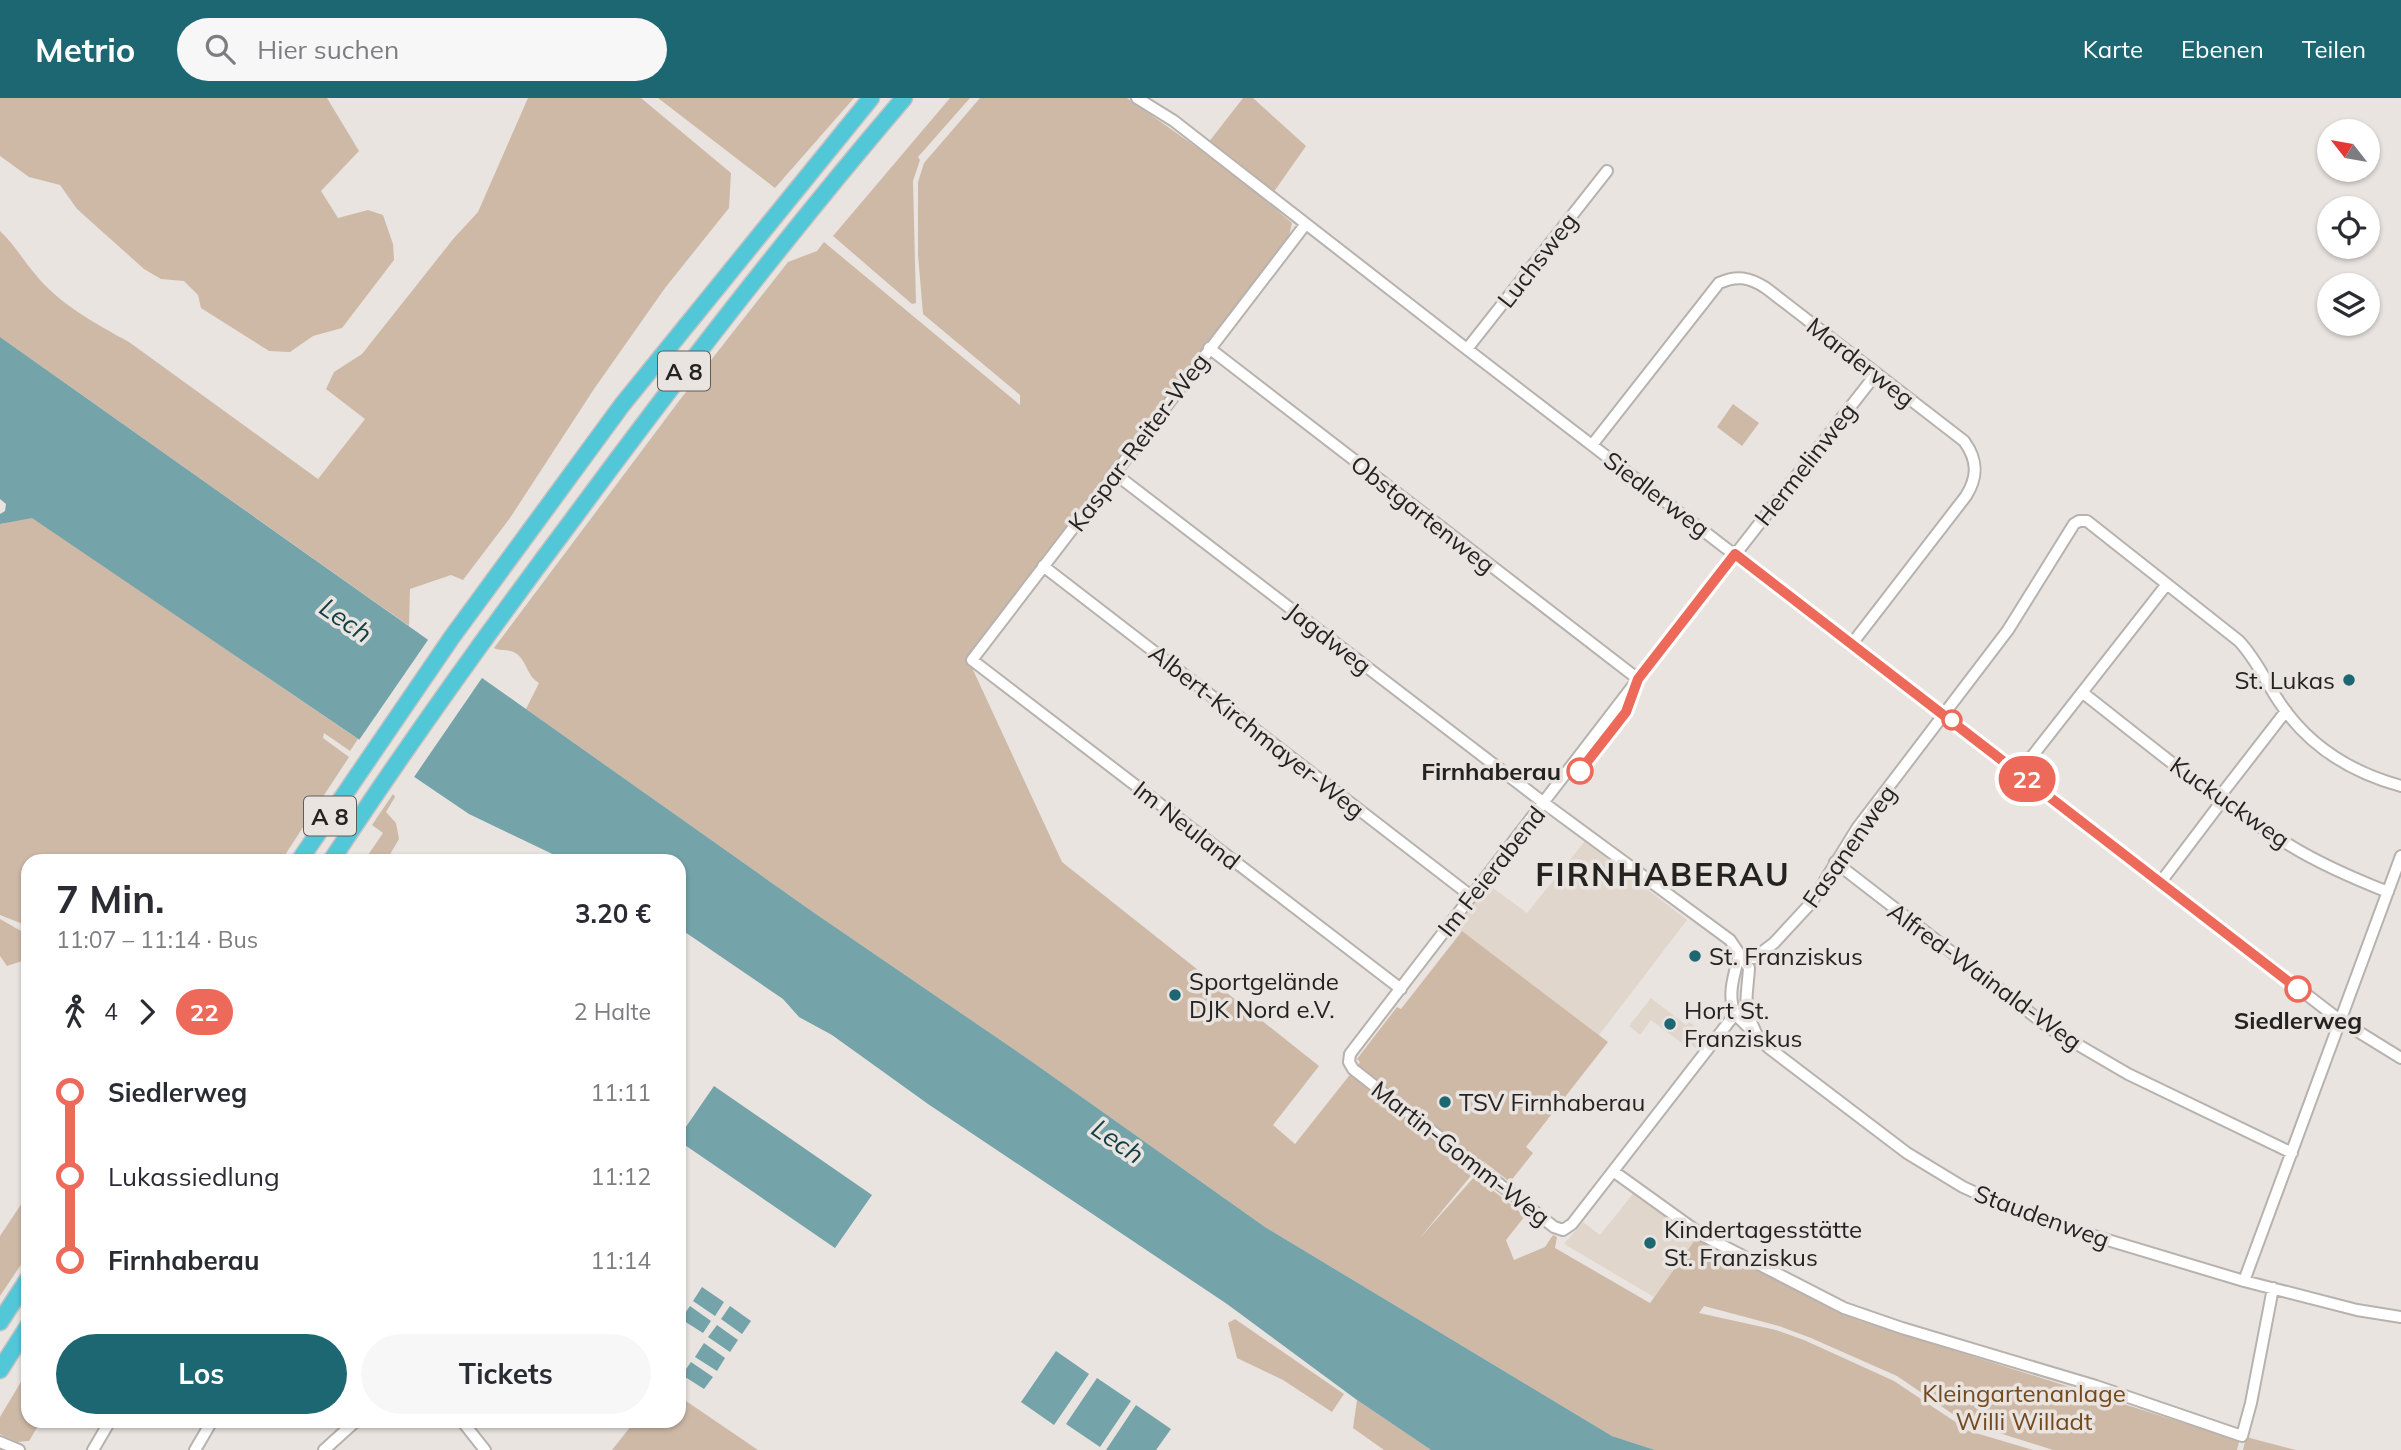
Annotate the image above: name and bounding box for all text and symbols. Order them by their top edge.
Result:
search box [177,18,667,81]
text: Metrio [35,29,135,70]
icon: search [201,30,239,68]
text: Hier suchen [257,33,399,66]
text: Karte [2083,34,2143,64]
text: Ebenen [2181,34,2264,64]
text: Teilen [2302,34,2366,64]
north arrow [2317,119,2380,182]
map controls [2317,119,2380,336]
button: locate [2317,196,2380,259]
street label: Luchsweg [1491,206,1583,314]
button: layers [2317,273,2380,336]
street label: Marderweg [1801,311,1921,413]
street label: Kaspar-Reiter-Weg [1061,347,1215,537]
road number: A 8 [658,352,710,390]
street label: Hermelinweg [1748,397,1862,531]
street label: Siedlerweg [1598,445,1716,543]
street label: Obstgartenweg [1345,448,1501,580]
water label: Lech [313,590,379,650]
street label: Jagdweg [1281,596,1377,680]
street label: Albert-Kirchmayer-Weg [1143,638,1371,824]
place label: St. Lukas [2234,665,2335,695]
marker: St. Lukas [2341,672,2357,688]
unlabelled marker [1942,710,1962,730]
street label: Kuckuckweg [2164,750,2296,854]
place label: Firnhaberau [1421,756,1561,786]
line badge: 22 [1996,756,2058,802]
marker: Firnhaberau [1567,758,1593,784]
text: 22 [2013,764,2041,794]
street label: Im Neuland [1128,774,1246,876]
street label: Fasanenweg [1796,779,1902,913]
road number: A 8 [304,796,356,836]
street label: Im Feierabend [1431,800,1551,942]
district label: FIRNHABERAU [1535,854,1791,894]
text: 7 Min. [56,875,165,923]
street label: Alfred-Wainald-Weg [1882,896,2088,1056]
text: 3.20 € [575,897,651,930]
text: 11:07 – 11:14 · Bus [56,925,258,954]
place label: St. Franziskus [1709,941,1863,971]
marker: St. Franziskus [1687,948,1703,964]
place label: Sportgelände DJK Nord e.V. [1189,966,1339,1024]
marker: Siedlerweg [2285,976,2311,1002]
marker: Sportgelände DJK Nord e.V. [1167,987,1183,1003]
icon: walk [56,993,94,1031]
icon: forward [128,993,166,1031]
place label: Hort St. Franziskus [1684,995,1803,1053]
text: 4 [104,997,118,1026]
text: 22 [190,997,219,1027]
text: 2 Halte [574,997,651,1026]
place label: Siedlerweg [2234,1005,2362,1035]
marker: Hort St. Franziskus [1662,1016,1678,1032]
street label: Martin-Gomm-Weg [1366,1074,1556,1232]
text: Siedlerweg [108,1076,247,1109]
text: 11:11 [591,1078,651,1107]
place label: TSV Firnhaberau [1459,1087,1645,1117]
marker: TSV Firnhaberau [1437,1094,1453,1110]
water label: Lech [1085,1111,1151,1171]
text: Lukassiedlung [108,1160,280,1193]
text: 11:12 [591,1162,651,1191]
street label: Staudenweg [1971,1178,2113,1254]
place label: Kindertagesstätte St. Franziskus [1664,1214,1862,1272]
marker: Kindertagesstätte St. Franziskus [1642,1235,1658,1251]
text: Firnhaberau [108,1244,259,1277]
text: 11:14 [591,1246,651,1275]
button: Los [56,1334,347,1414]
button: Tickets [361,1334,651,1414]
park label: Kleingartenanlage Willi Willadt [1922,1378,2126,1436]

